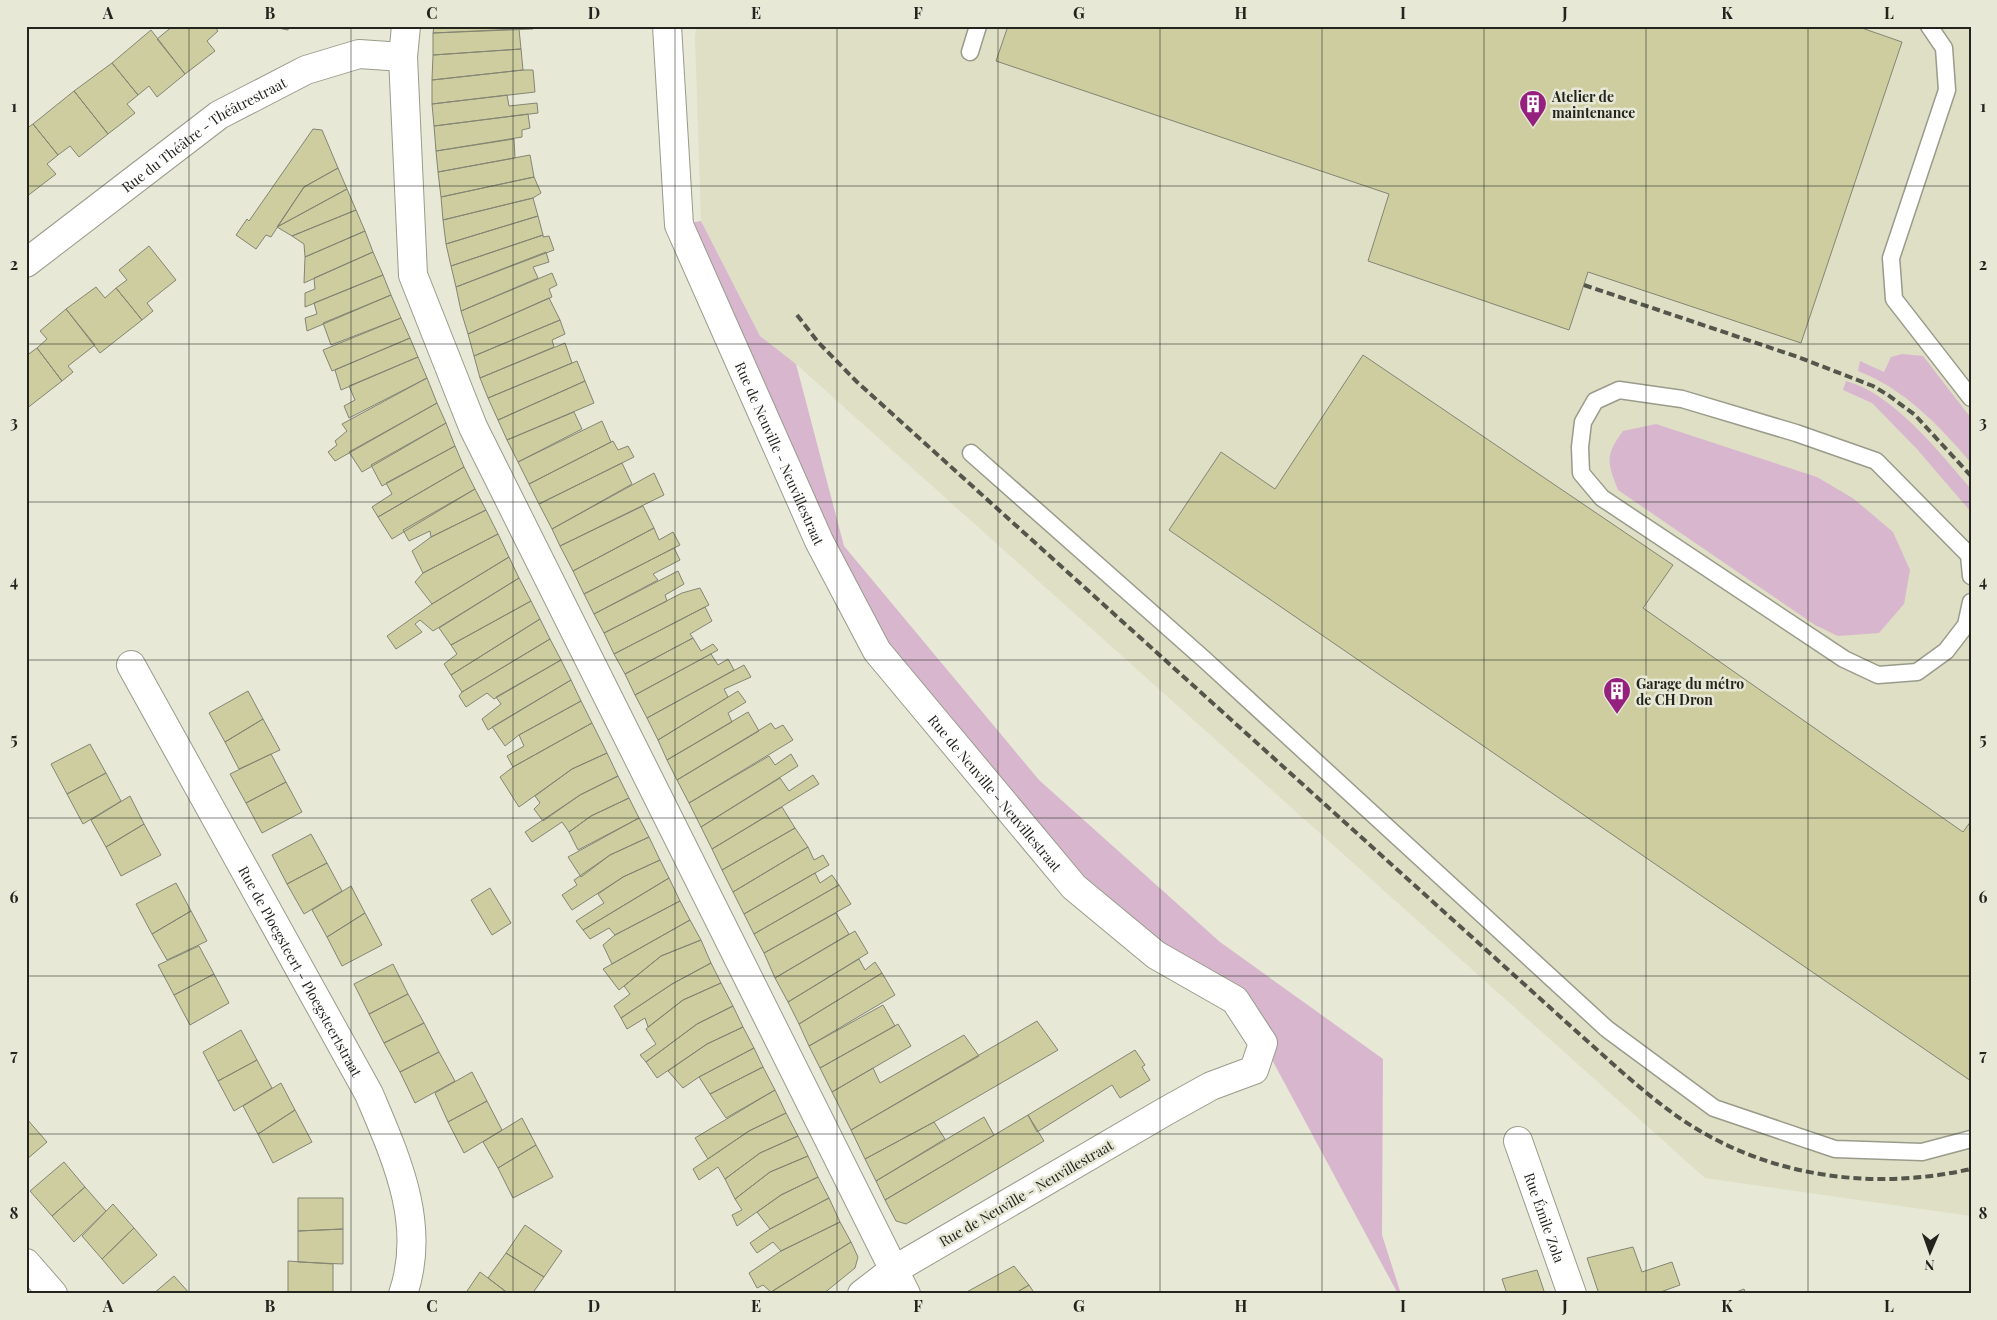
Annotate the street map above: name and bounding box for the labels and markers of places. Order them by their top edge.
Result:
place label: Atelier de maintenance [1551,87,1635,122]
building icon: Atelier de maintenance [1518,89,1548,128]
place label: Garage du métro de CH Dron [1636,674,1744,709]
building icon: Garage du métro de CH Dron [1602,676,1632,715]

